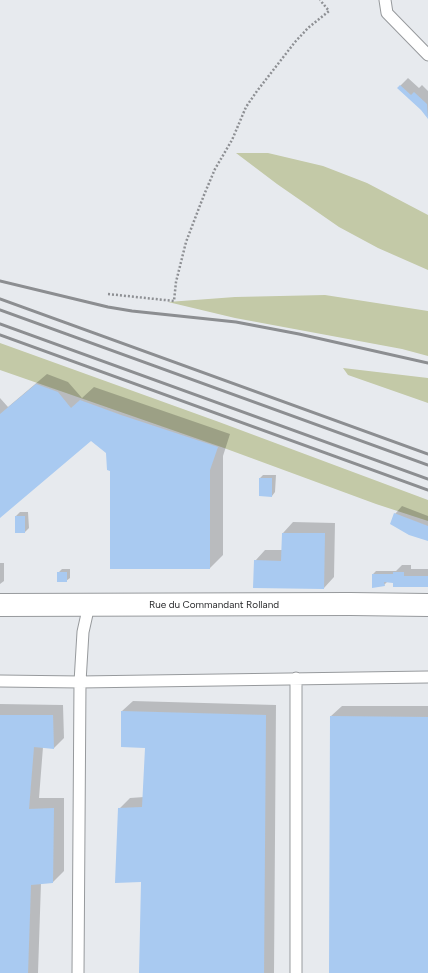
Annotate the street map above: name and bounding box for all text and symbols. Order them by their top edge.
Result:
street label: Rue du Commandant Rolland [149,599,279,611]

